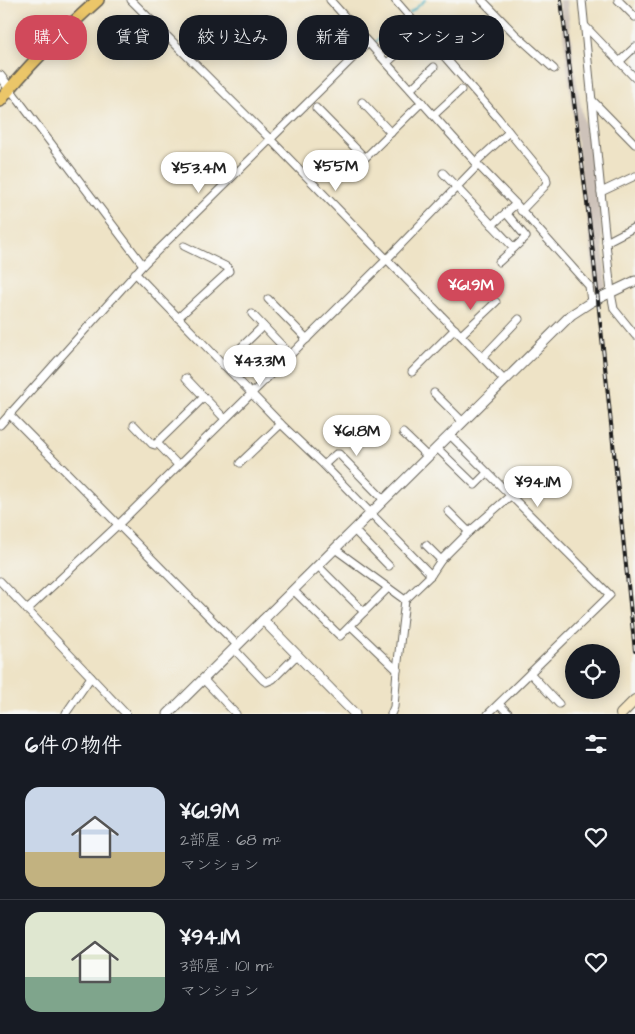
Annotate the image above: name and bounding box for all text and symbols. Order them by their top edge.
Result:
chip: 購入 [15,15,87,60]
chip: 賃貸 [97,15,169,60]
chip: 絞り込み [179,15,287,60]
chip: 新着 [297,15,369,60]
chip: マンション [379,15,504,60]
pin: ¥55M [306,150,366,192]
pin: ¥53.4M [158,152,240,194]
text: ¥55M [314,155,358,177]
text: ¥53.4M [172,157,226,179]
pin: ¥61.9M [430,268,512,311]
text: ¥61.9M [448,274,494,296]
pin: ¥43.3M [219,344,301,387]
text: ¥43.3M [234,350,286,372]
pin: ¥61.8M [316,414,398,457]
text: ¥61.8M [334,420,380,442]
pin: ¥94.1M [497,466,579,508]
text: ¥94.1M [515,471,561,493]
map controls [565,644,620,699]
button: locate [565,644,620,699]
icon: filters [582,730,610,758]
text: 6件の物件 [25,731,122,760]
text: ¥61.9M [180,797,239,826]
icon: home [65,807,125,867]
icon: heart [582,823,610,851]
text: 2部屋 · 68 m² [180,829,282,851]
text: マンション [180,854,259,876]
text: ¥94.1M [180,923,240,952]
icon: home [65,932,125,992]
icon: heart [582,948,610,976]
text: 3部屋 · 101 m² [180,955,274,977]
text: マンション [180,980,259,1002]

